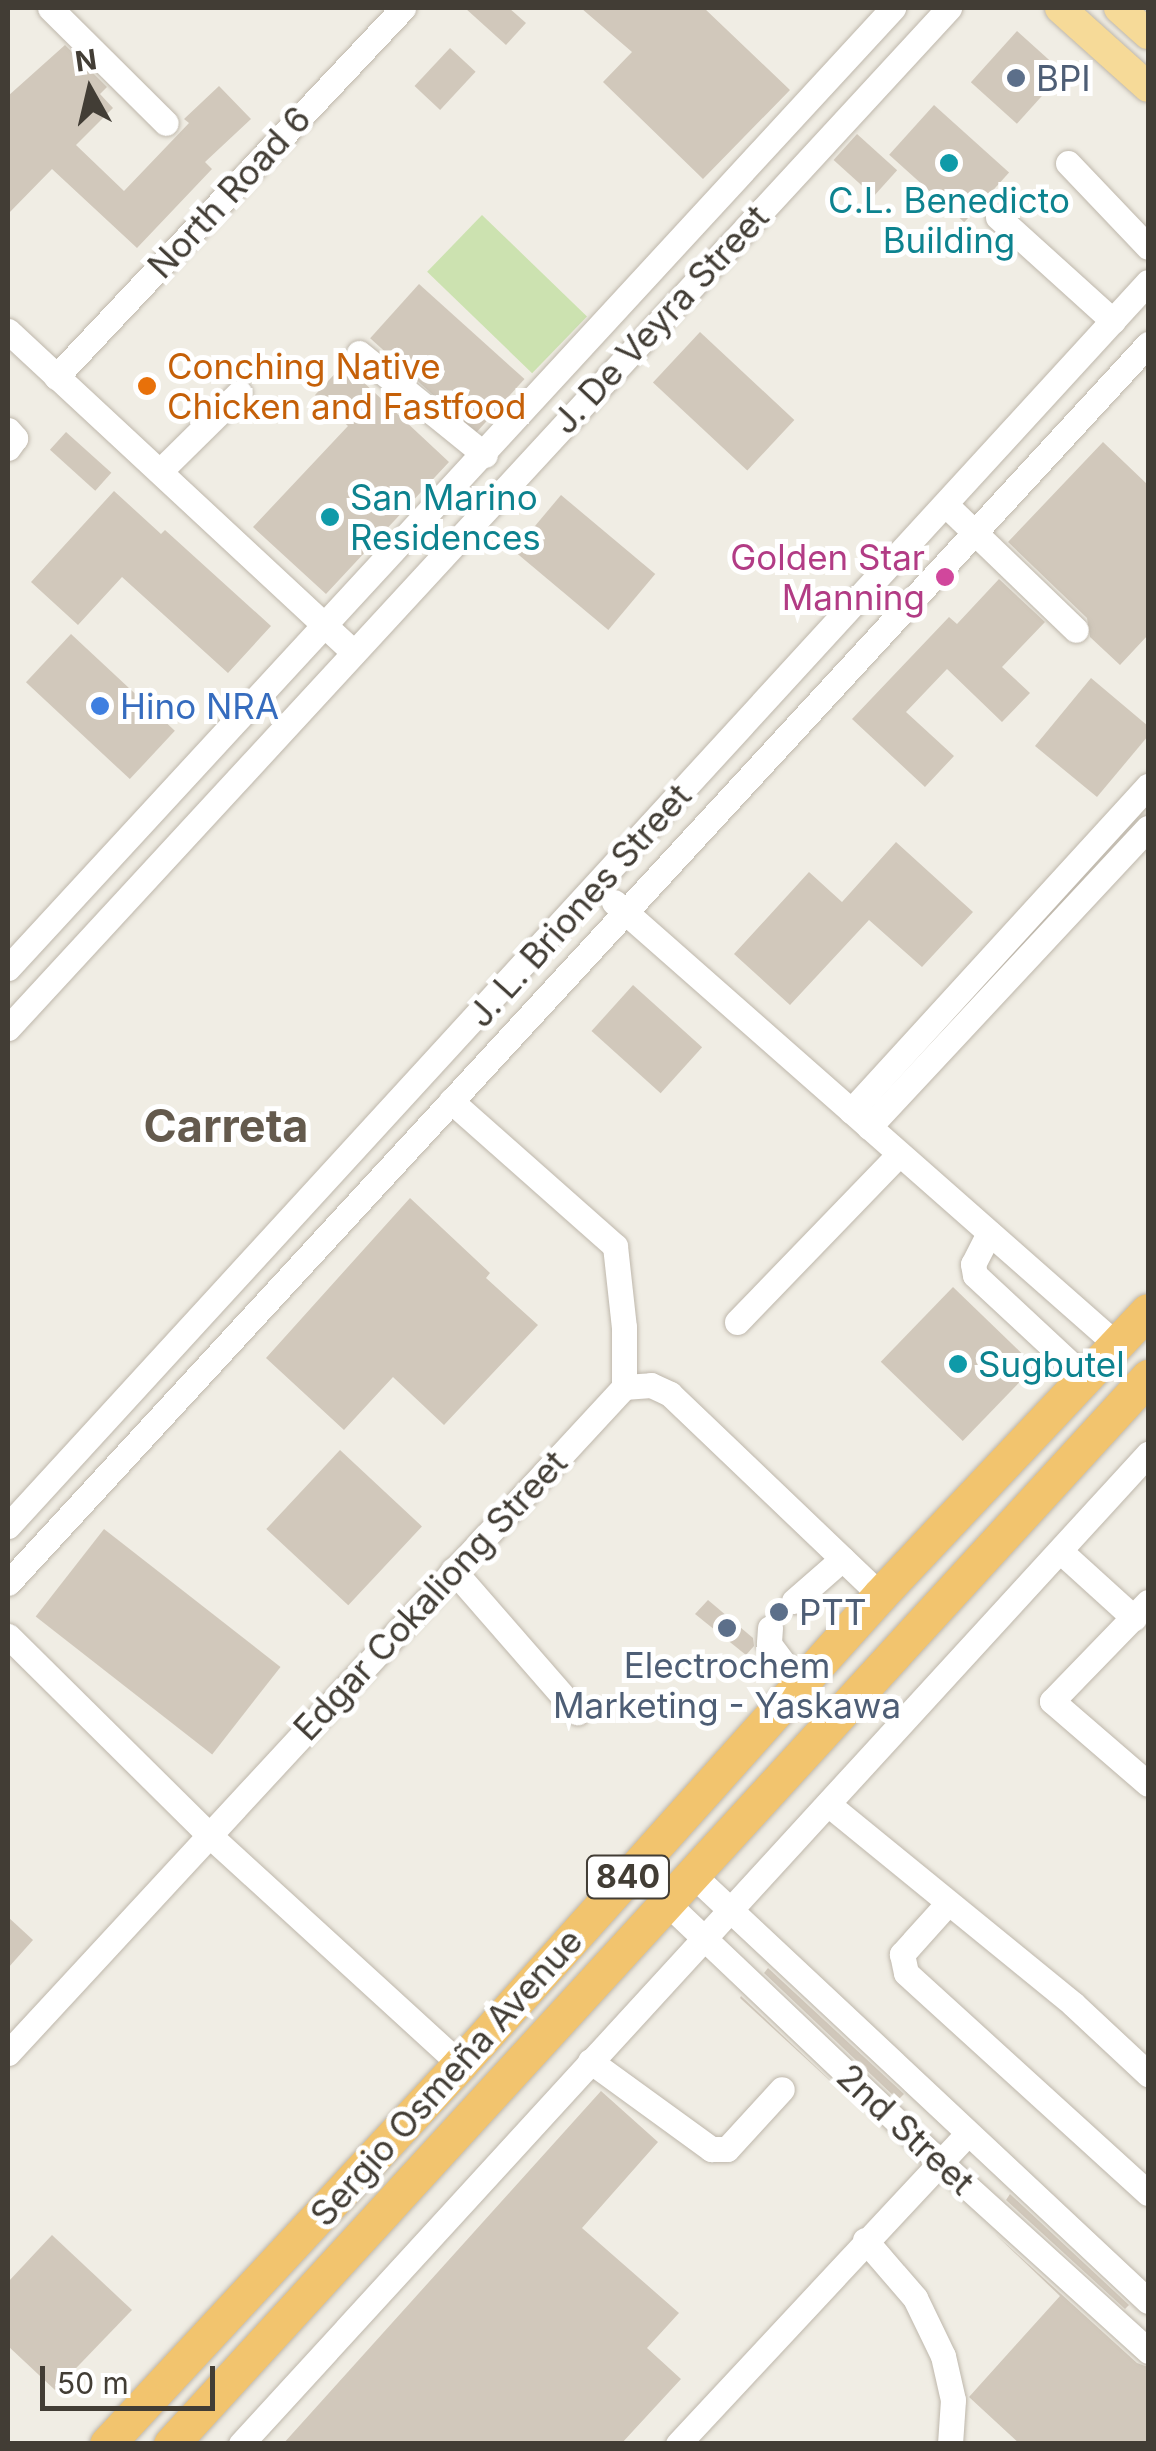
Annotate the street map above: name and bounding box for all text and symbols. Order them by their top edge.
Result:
north arrow [40,40,140,140]
text: N [73,42,99,79]
place label: BPI [1036,57,1091,99]
marker: BPI [1005,67,1027,89]
street label: North Road 6 [139,98,319,286]
marker: C.L. Benedicto Building [938,152,960,174]
place label: C.L. Benedicto Building [828,179,1070,261]
street label: J. De Veyra Street [543,196,777,442]
place label: Conching Native Chicken and Fastfood [167,345,527,427]
marker: Conching Native Chicken and Fastfood [136,375,158,397]
place label: San Marino Residences [350,476,541,558]
marker: San Marino Residences [319,506,341,528]
place label: Golden Star Manning [730,536,925,618]
marker: Golden Star Manning [934,566,956,588]
place label: Hino NRA [120,685,279,727]
marker: Hino NRA [89,695,111,717]
street label: J. L. Briones Street [459,775,699,1035]
district label: Carreta [144,1099,308,1153]
place label: Sugbutel [978,1343,1125,1385]
marker: Sugbutel [947,1353,969,1375]
street label: Edgar Cokaliong Street [285,1441,575,1749]
place label: PTT [799,1591,867,1633]
marker: PTT [768,1601,790,1623]
marker: Electrochem Marketing - Yaskawa [716,1617,738,1639]
place label: Electrochem Marketing - Yaskawa [553,1644,901,1726]
road number: 840 [586,1850,670,1904]
street label: Sergio Osmeña Avenue [301,1920,591,2234]
street label: 2nd Street [829,2055,983,2203]
scale bar [45,2346,220,2408]
text: 50 m [57,2365,129,2401]

